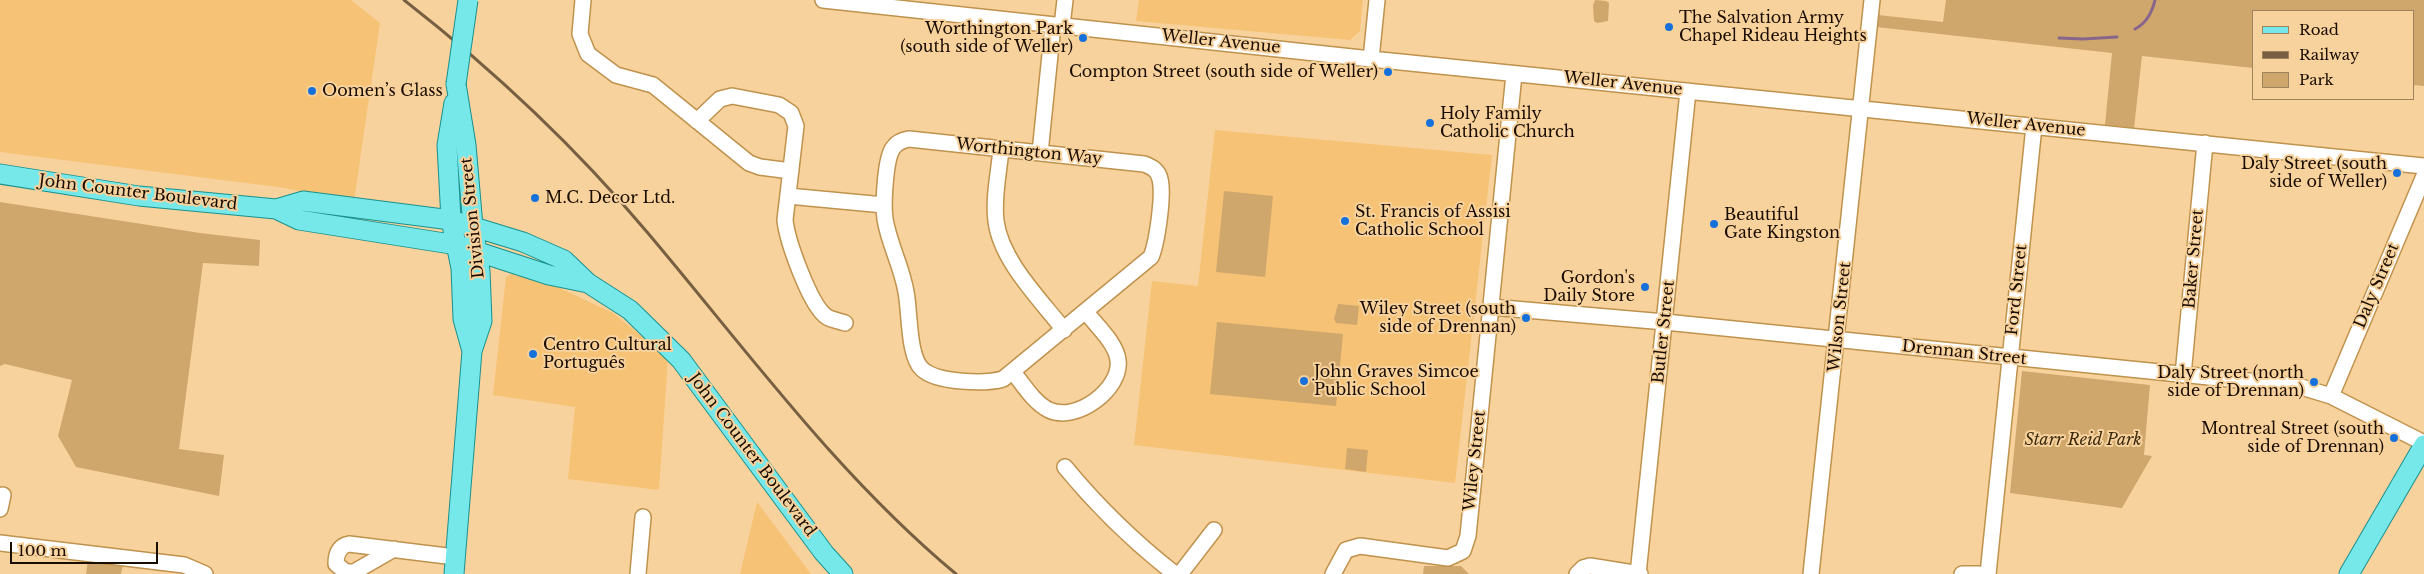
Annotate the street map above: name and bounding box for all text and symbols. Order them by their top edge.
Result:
place label: The Salvation Army Chapel Rideau Heights [1679,8,1867,46]
legend [2252,10,2414,100]
place label: Worthington Park (south side of Weller) [900,19,1073,57]
text: Road [2299,20,2339,39]
marker: The Salvation Army Chapel Rideau Heights [1663,21,1675,33]
street label: Weller Avenue [1161,26,1281,58]
marker: Worthington Park (south side of Weller) [1077,32,1089,44]
text: Railway [2299,45,2359,64]
place label: Compton Street (south side of Weller) [1069,62,1378,82]
marker: Compton Street (south side of Weller) [1382,66,1394,78]
street label: Weller Avenue [1563,68,1683,100]
text: Park [2299,70,2334,89]
place label: Oomen’s Glass [322,81,443,101]
marker: Oomen’s Glass [306,85,318,97]
place label: Holy Family Catholic Church [1440,104,1575,142]
street label: Weller Avenue [1966,109,2086,141]
marker: Holy Family Catholic Church [1424,117,1436,129]
street label: Worthington Way [955,135,1103,169]
place label: Daly Street (south side of Weller) [2241,154,2387,192]
street label: Division Street [457,156,489,280]
marker: Daly Street (south side of Weller) [2391,167,2403,179]
street label: John Counter Boulevard [38,171,238,215]
place label: M.C. Decor Ltd. [545,188,675,208]
marker: M.C. Decor Ltd. [529,192,541,204]
place label: St. Francis of Assisi Catholic School [1355,202,1511,240]
place label: Beautiful Gate Kingston [1724,205,1840,243]
street label: Baker Street [2180,208,2208,310]
marker: St. Francis of Assisi Catholic School [1339,215,1351,227]
marker: Beautiful Gate Kingston [1708,218,1720,230]
street label: Daly Street [2350,240,2404,332]
street label: Ford Street [2003,243,2031,337]
street label: Wilson Street [1825,261,1855,373]
place label: Gordon's Daily Store [1543,268,1635,306]
street label: Butler Street [1649,279,1679,385]
marker: Gordon's Daily Store [1639,281,1651,293]
place label: Wiley Street (south side of Drennan) [1360,299,1516,337]
marker: Wiley Street (south side of Drennan) [1520,312,1532,324]
place label: Centro Cultural Português [543,335,672,373]
street label: Drennan Street [1901,337,2027,369]
marker: Centro Cultural Português [527,348,539,360]
place label: John Graves Simcoe Public School [1314,362,1479,400]
place label: Daly Street (north side of Drennan) [2157,363,2304,401]
street label: John Counter Boulevard [684,369,820,541]
marker: John Graves Simcoe Public School [1298,375,1310,387]
marker: Daly Street (north side of Drennan) [2308,376,2320,388]
street label: Wiley Street [1460,410,1490,512]
place label: Montreal Street (south side of Drennan) [2201,419,2384,457]
park label: Starr Reid Park [2024,430,2142,450]
marker: Montreal Street (south side of Drennan) [2388,432,2400,444]
scale bar [12,532,160,564]
text: 100 m [18,541,67,560]

